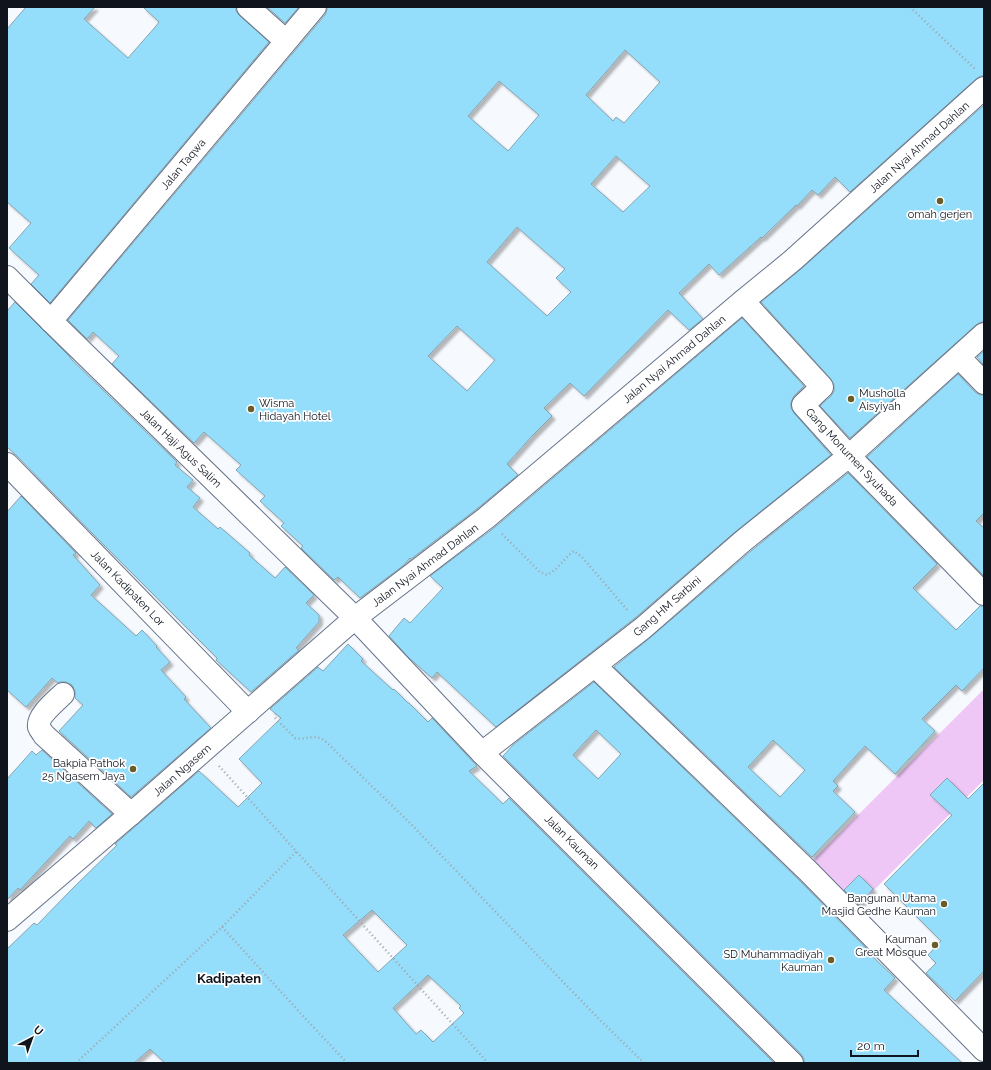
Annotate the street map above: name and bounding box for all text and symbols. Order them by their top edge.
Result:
street label: Jalan Nyai Ahmad Dahlan [867,99,972,196]
street label: Jalan Taqwa [158,136,208,192]
marker: omah gerjen [935,196,945,206]
place label: omah gerjen [908,208,972,221]
street label: Jalan Nyai Ahmad Dahlan [620,313,728,406]
place label: Musholla Aisyiyah [859,387,905,413]
marker: Musholla Aisyiyah [846,394,856,404]
place label: Wisma Hidayah Hotel [259,397,331,423]
marker: Wisma Hidayah Hotel [246,404,256,414]
street label: Jalan Haji Agus Salim [137,406,224,490]
street label: Gang Monumen Syuhada [803,406,900,509]
street label: Jalan Nyai Ahmad Dahlan [370,521,481,610]
street label: Jalan Kadipaten Lor [88,548,167,629]
street label: Gang HM Sarbini [631,574,704,639]
street label: Jalan Ngasem [151,742,214,799]
place label: Bakpia Pathok 25 Ngasem Jaya [42,757,125,783]
marker: Bakpia Pathok 25 Ngasem Jaya [128,764,138,774]
street label: Jalan Kauman [542,812,602,872]
place label: Bangunan Utama Masjid Gedhe Kauman [822,892,936,918]
marker: Bangunan Utama Masjid Gedhe Kauman [939,899,949,909]
place label: Kauman Great Mosque [855,933,928,959]
marker: Kauman Great Mosque [930,940,940,950]
place label: SD Muhammadiyah Kauman [723,948,823,974]
marker: SD Muhammadiyah Kauman [826,955,836,965]
district label: Kadipaten [197,971,261,986]
north arrow [12,1018,52,1058]
text: U [31,1023,46,1038]
scale bar [851,1032,918,1058]
text: 20 m [857,1039,885,1053]

